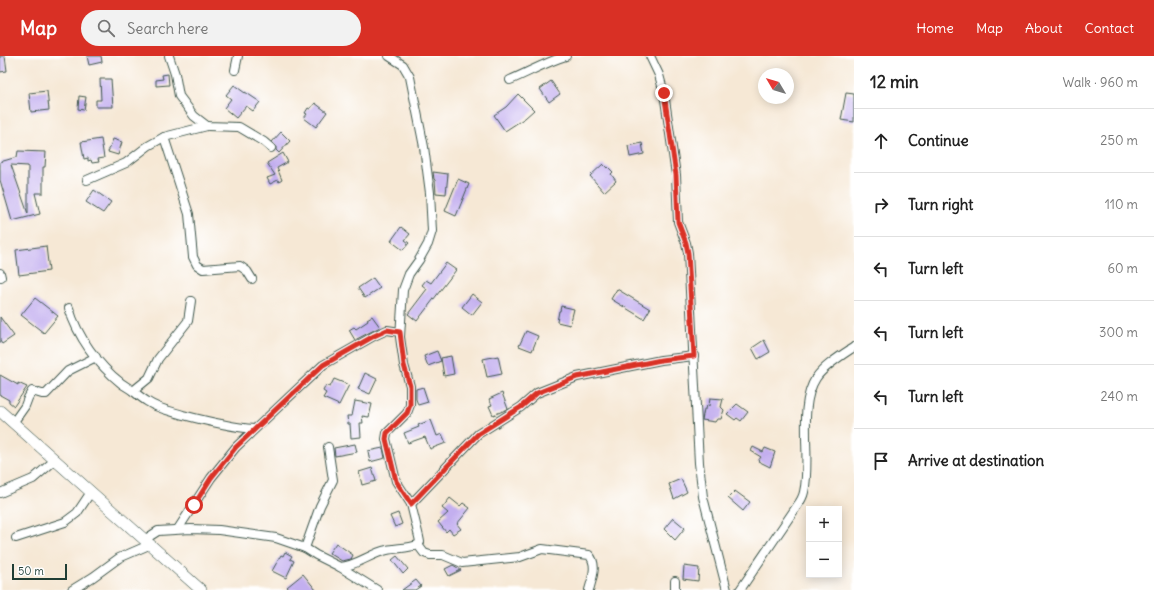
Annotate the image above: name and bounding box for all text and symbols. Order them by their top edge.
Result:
search box [81,10,361,46]
text: Map [20,16,57,40]
icon: search [95,17,117,39]
text: Search here [127,19,208,38]
text: Home [916,19,954,37]
text: Map [976,19,1003,37]
text: About [1025,19,1063,37]
text: Contact [1085,19,1134,37]
north arrow [758,68,794,104]
text: 12 min [870,71,919,93]
text: Walk · 960 m [1063,74,1138,91]
route end [655,84,673,102]
icon: ahead [870,130,892,152]
text: Continue [908,131,969,150]
text: 250 m [1100,132,1138,149]
icon: right [870,194,892,216]
text: Turn right [908,195,973,214]
text: 110 m [1105,196,1138,213]
icon: left [870,258,892,280]
text: Turn left [908,259,963,278]
text: 60 m [1107,260,1138,277]
icon: left [870,322,892,344]
text: Turn left [908,323,963,342]
text: 300 m [1099,324,1138,341]
icon: left [870,386,892,408]
text: Turn left [908,387,963,406]
text: 240 m [1101,388,1138,405]
icon: arrive [870,450,892,472]
text: Arrive at destination [908,451,1044,470]
route start [185,496,203,514]
map controls [806,506,842,578]
button: + [806,506,842,542]
button: − [806,542,842,578]
scale bar [12,562,67,581]
text: 50 m [18,564,44,578]

